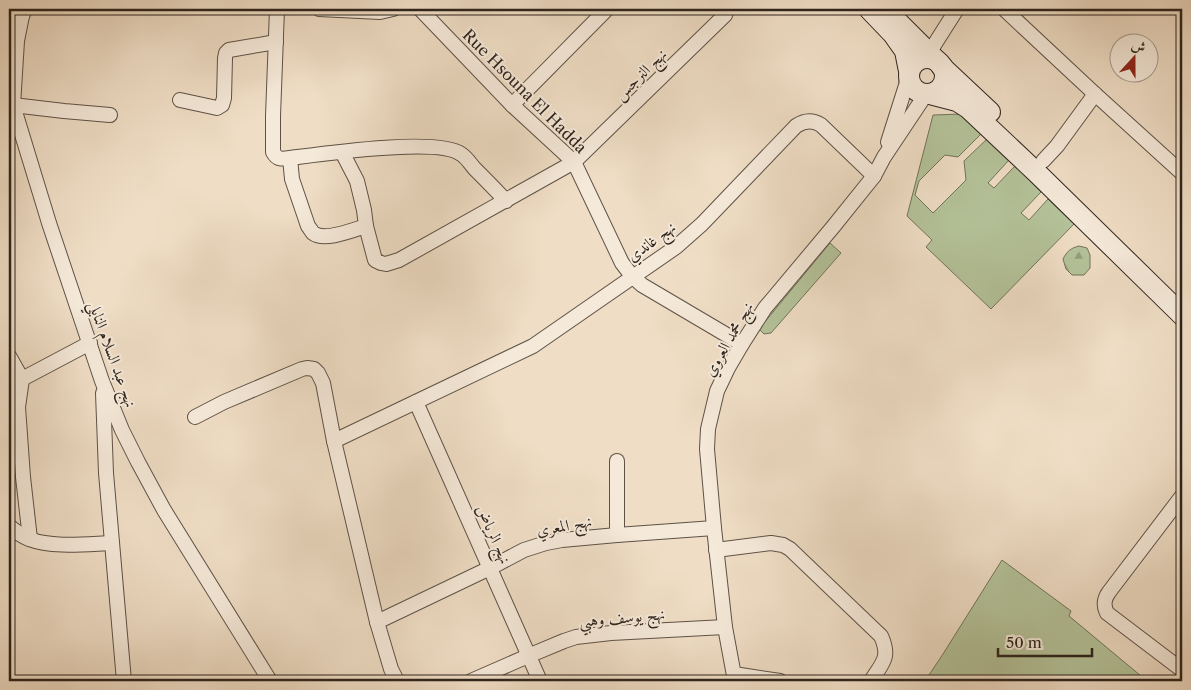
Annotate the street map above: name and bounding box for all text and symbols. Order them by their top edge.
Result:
street label: Rue Hsouna El Hadda [459,25,592,158]
north arrow [1108,32,1158,82]
text: ش [1129,35,1148,57]
street label: نهج النرجس [609,44,674,108]
street label: نهج غاندي [623,217,682,269]
street label: نهج عبد السلام النابلي [79,298,142,412]
street label: نهج محمد العروي [699,298,762,382]
street label: نهج الرياض [468,501,516,569]
street label: نهج المعري [535,510,594,545]
street label: نهج يوسف وهبي [578,603,666,637]
scale bar [998,625,1092,657]
text: 50 m [1006,633,1042,652]

